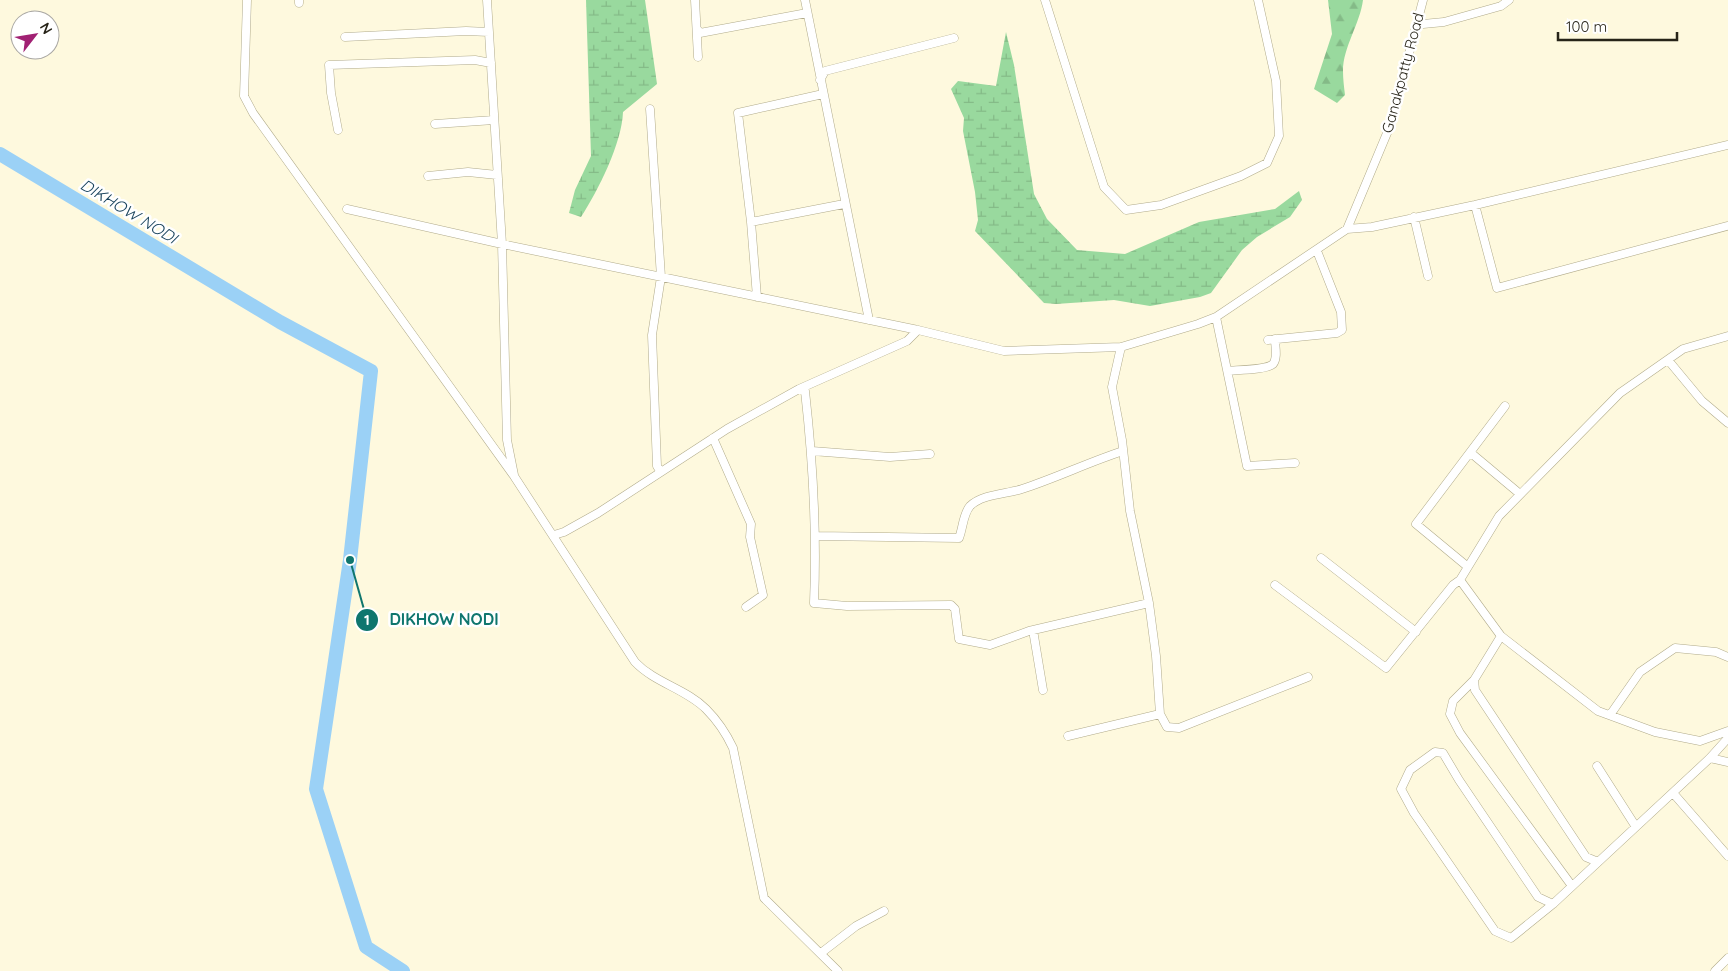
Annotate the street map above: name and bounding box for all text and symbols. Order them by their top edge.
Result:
north arrow [10,10,60,60]
scale bar [1558,10,1677,42]
street label: Ganakpatty Road [1377,11,1428,135]
text: 100 m [1566,17,1607,36]
text: N [36,19,57,37]
water label: DIKHOW NODI [77,174,183,249]
callout: DIKHOW NODI [354,604,509,635]
text: DIKHOW NODI [389,609,499,629]
text: 1 [364,610,370,629]

